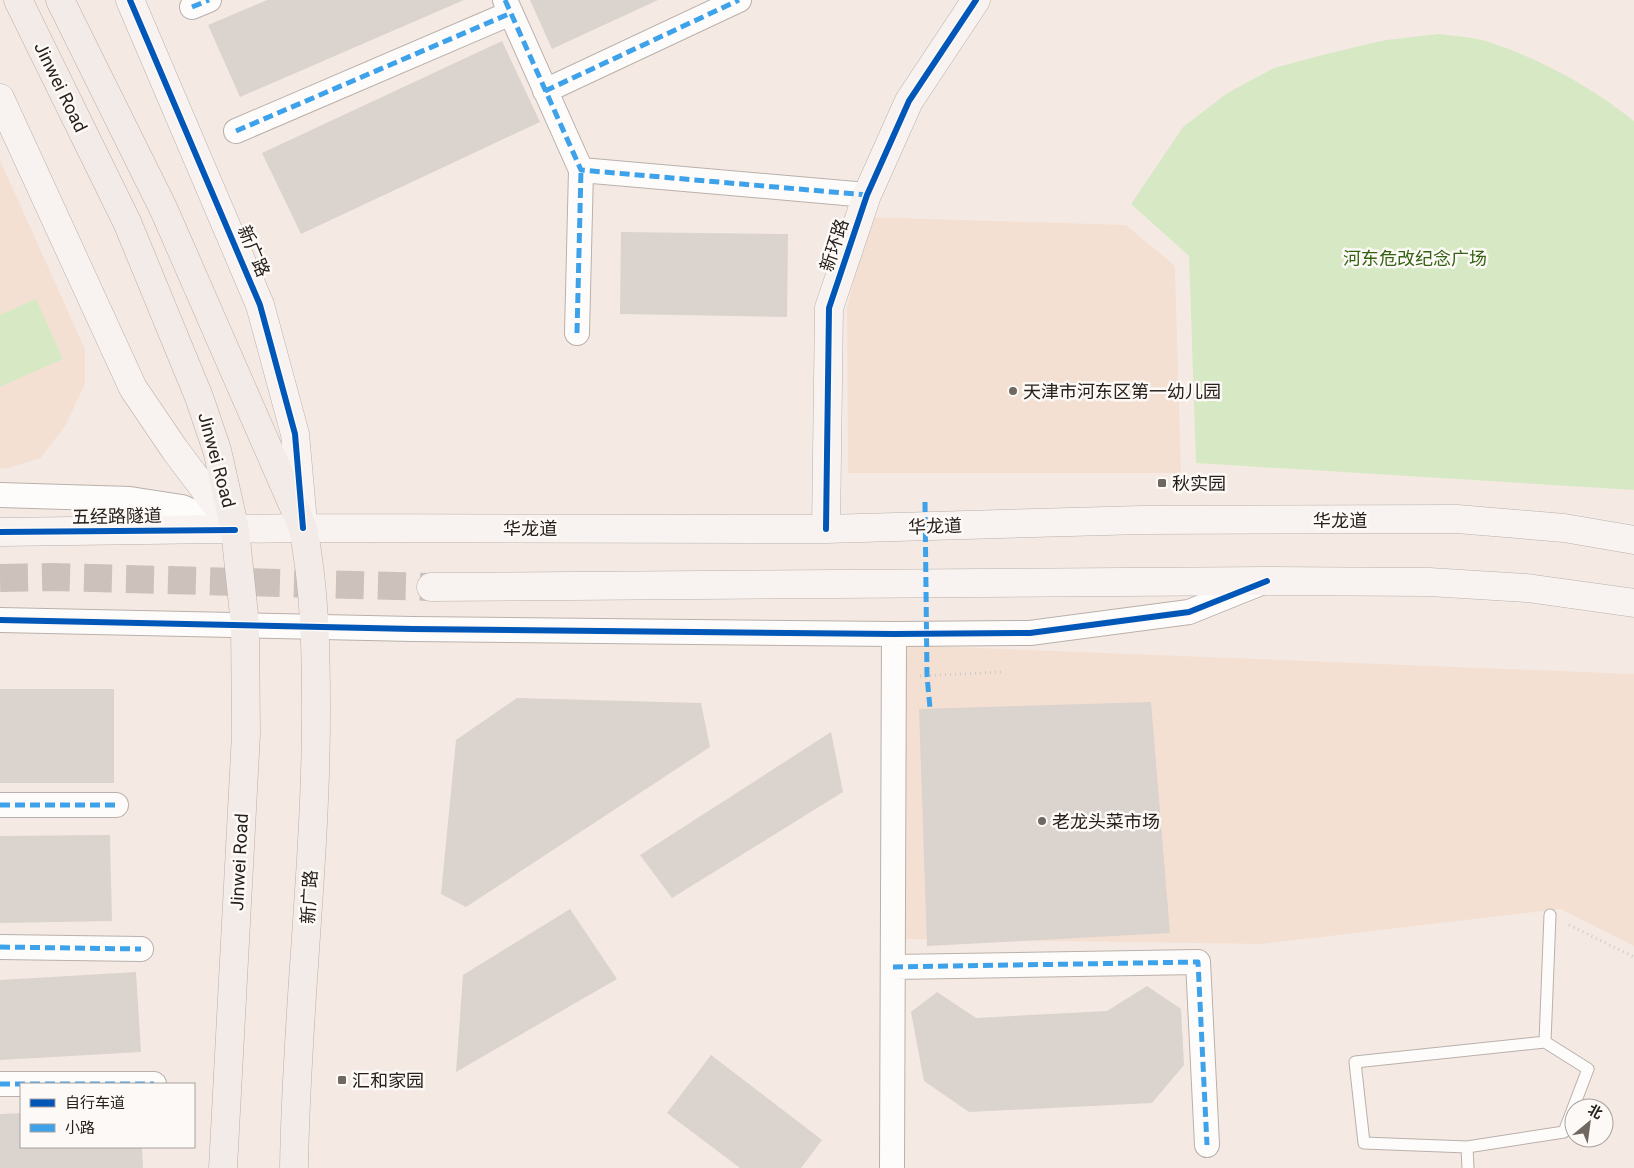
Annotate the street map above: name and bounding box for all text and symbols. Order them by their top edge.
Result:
street label: Jinwei Road [30,39,92,135]
street label: 新环路 [816,216,852,274]
street label: 新广路 [234,222,274,280]
park label: 河东危改纪念广场 [1343,248,1487,269]
place label: 天津市河东区第一幼儿园 [1023,381,1221,402]
marker: 天津市河东区第一幼儿园 [1007,385,1019,397]
street label: Jinwei Road [194,410,240,510]
place label: 秋实园 [1172,473,1226,494]
marker: 秋实园 [1156,477,1168,489]
street label: 五经路隧道 [72,505,162,527]
street label: 华龙道 [1313,510,1367,531]
street label: 华龙道 [908,515,962,537]
street label: 华龙道 [503,518,557,539]
place label: 老龙头菜市场 [1052,811,1160,832]
street label: Jinwei Road [226,813,252,911]
marker: 老龙头菜市场 [1036,815,1048,827]
street label: 新广路 [297,869,321,925]
place label: 汇和家园 [352,1070,424,1091]
marker: 汇和家园 [336,1074,348,1086]
legend [20,1083,195,1148]
text: 自行车道 [65,1094,125,1112]
north arrow [1564,1098,1614,1148]
text: 北 [1585,1101,1605,1122]
text: 小路 [65,1119,95,1137]

